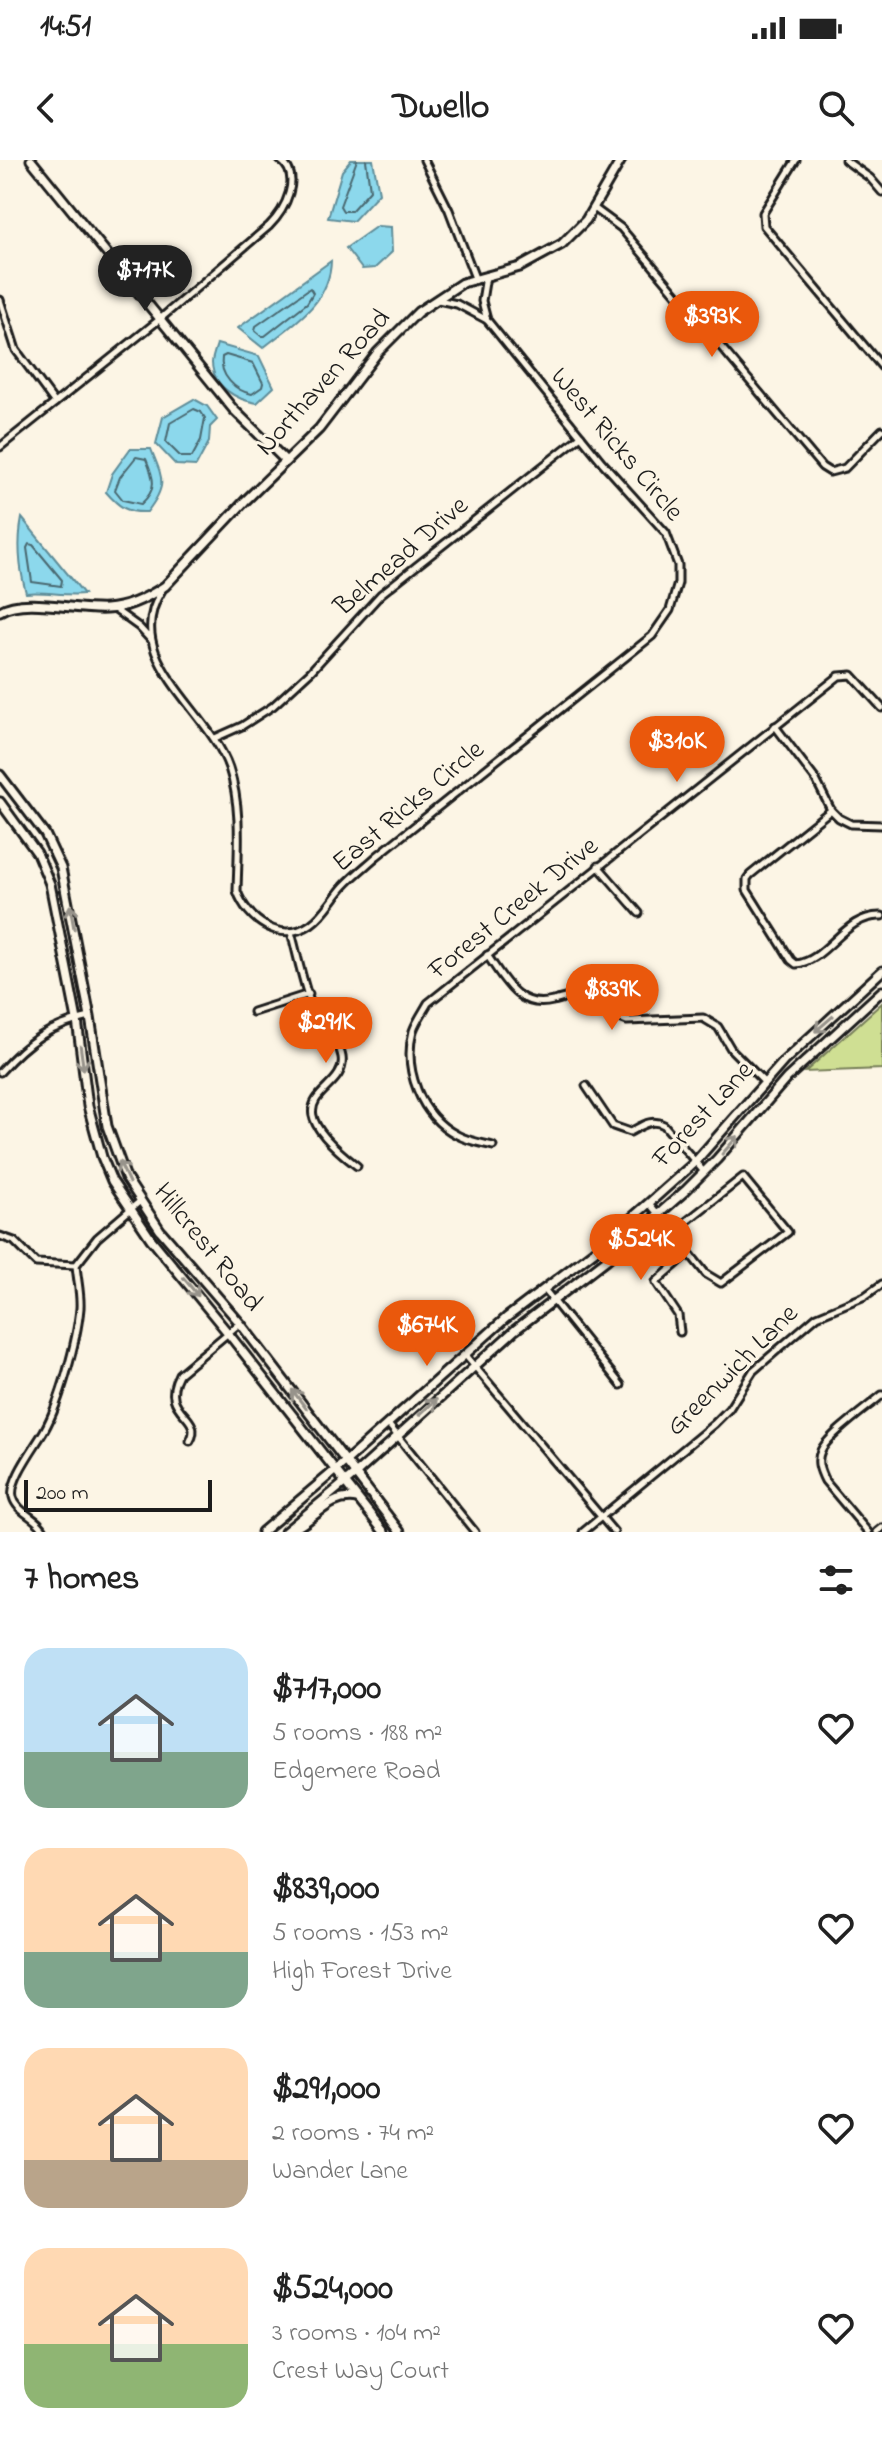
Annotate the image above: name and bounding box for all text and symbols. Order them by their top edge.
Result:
text: 14:51 [40,6,91,50]
text: Dwello [393,82,489,135]
icon: back [24,86,68,130]
icon: search [814,86,858,130]
pin: $717K [89,245,201,313]
text: $717K [116,252,174,290]
pin: $393K [656,291,768,359]
text: $393K [683,298,741,336]
street label: Northaven Road [247,300,402,466]
street label: West Ricks Circle [539,359,693,531]
street label: Belmead Drive [325,487,479,628]
pin: $310K [621,716,733,784]
text: $310K [648,723,706,761]
street label: East Ricks Circle [324,731,495,883]
street label: Forest Creek Drive [419,827,608,991]
one-way arrow [64,905,79,931]
pin: $839K [556,964,668,1032]
text: $839K [584,971,640,1009]
pin: $291K [270,997,382,1065]
text: $291K [297,1004,355,1042]
one-way arrow [815,1014,835,1032]
one-way arrow [74,1044,89,1071]
street label: Forest Lane [643,1052,765,1179]
one-way arrow [720,1135,738,1155]
one-way arrow [116,1160,131,1184]
street label: Hillcrest Road [142,1175,272,1322]
pin: $524K [585,1214,697,1282]
text: $524K [608,1221,674,1259]
one-way arrow [182,1276,200,1297]
street label: Greenwich Lane [657,1295,809,1447]
pin: $674K [371,1300,483,1368]
text: $674K [396,1307,458,1345]
one-way arrow [290,1389,307,1411]
one-way arrow [418,1398,438,1416]
scale bar [24,1476,212,1512]
text: 200 m [36,1478,89,1510]
text: 7 homes [24,1555,139,1605]
icon: filters [814,1558,858,1602]
text: $717,000 [272,1665,381,1715]
icon: home [88,1680,184,1776]
icon: heart [814,1706,858,1750]
text: 5 rooms · 188 m² [272,1715,443,1753]
text: Edgemere Road [272,1753,440,1791]
text: $839,000 [272,1865,380,1915]
icon: home [88,1880,184,1976]
icon: heart [814,1906,858,1950]
text: 5 rooms · 153 m² [272,1915,449,1953]
text: High Forest Drive [272,1953,452,1991]
text: $291,000 [272,2065,380,2115]
icon: home [88,2080,184,2176]
icon: heart [814,2106,858,2150]
text: 2 rooms · 74 m² [272,2115,434,2153]
text: Wander Lane [272,2153,408,2191]
text: $524,000 [272,2265,393,2315]
icon: home [88,2280,184,2376]
icon: heart [814,2306,858,2350]
text: 3 rooms · 104 m² [272,2315,441,2353]
text: Crest Way Court [272,2353,449,2391]

